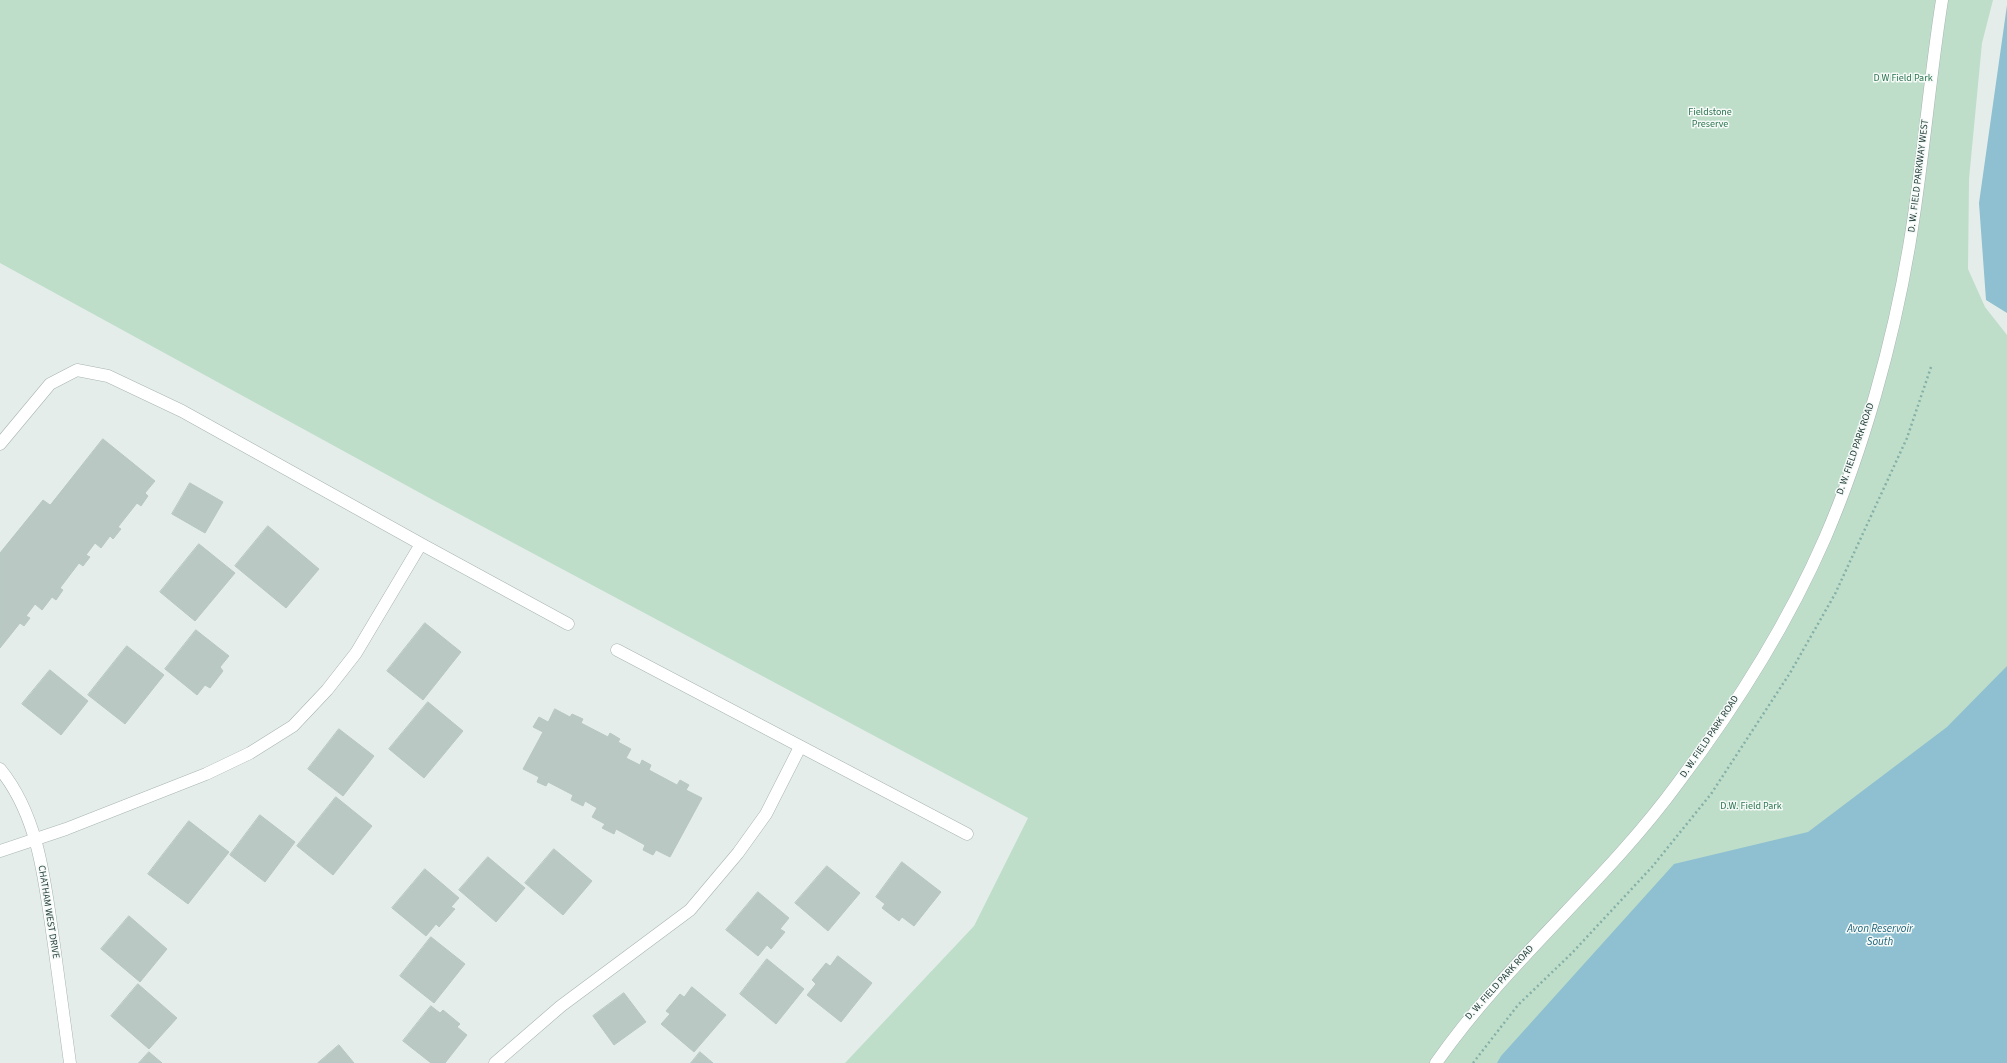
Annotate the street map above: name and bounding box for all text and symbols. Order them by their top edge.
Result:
park label: D W Field Park [1873,73,1933,85]
park label: Fieldstone Preserve [1688,107,1732,130]
street label: D. W. FIELD PARKWAY WEST [1906,119,1932,233]
street label: D. W. FIELD PARK ROAD [1835,401,1877,497]
street label: D. W. FIELD PARK ROAD [1678,694,1742,780]
park label: D.W. Field Park [1720,801,1782,813]
street label: CHATHAM WEST DRIVE [35,865,61,959]
water label: Avon Reservoir South [1847,923,1913,949]
street label: D. W. FIELD PARK ROAD [1463,943,1537,1023]

